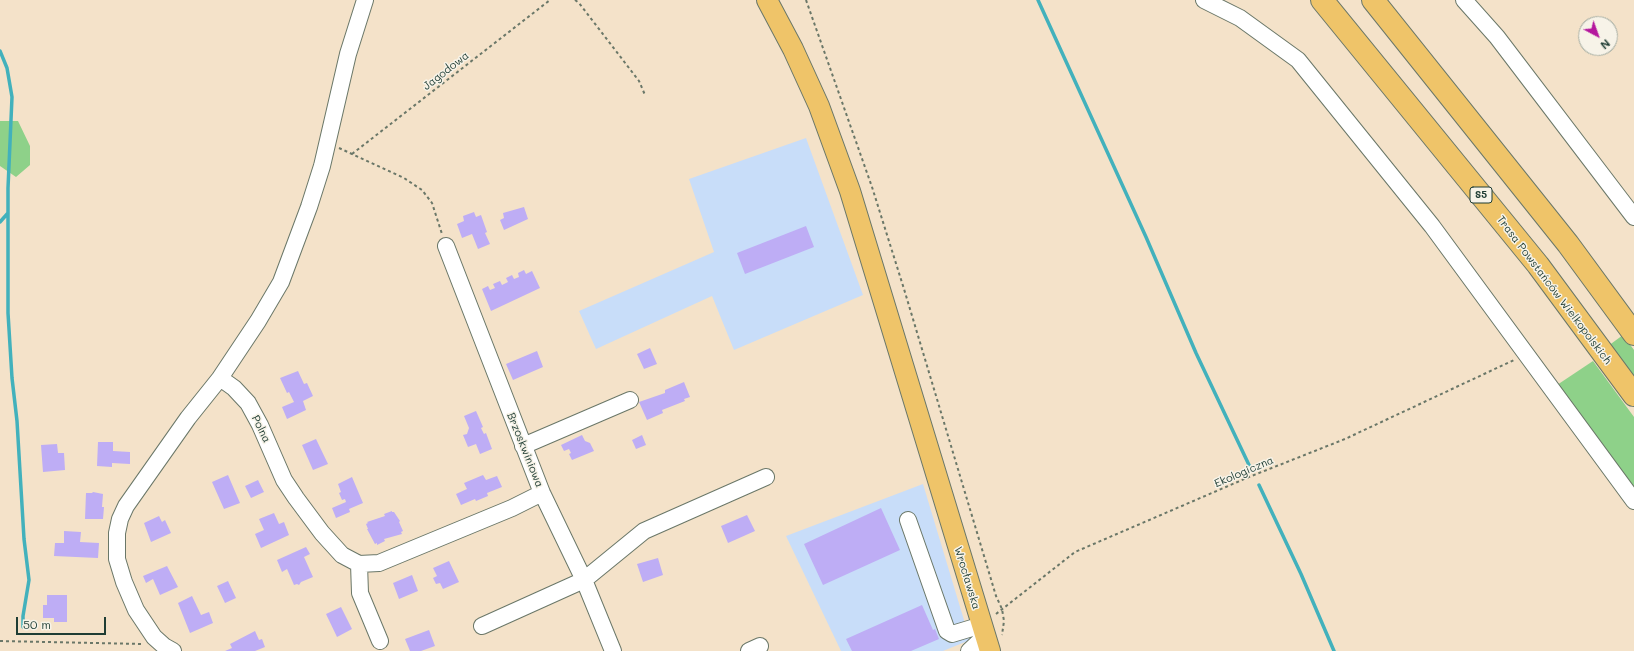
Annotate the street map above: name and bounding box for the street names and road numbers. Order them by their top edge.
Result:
street label: Jagodowa [420,49,472,93]
road number: S5 [1470,187,1492,203]
street label: Trasa Powstańców Wielkopolskich [1494,213,1614,367]
street label: Brzoskwiniowa [504,411,546,489]
street label: Polna [249,413,273,445]
street label: Ekologiczna [1212,454,1276,490]
street label: Wrocławska [951,545,983,611]

